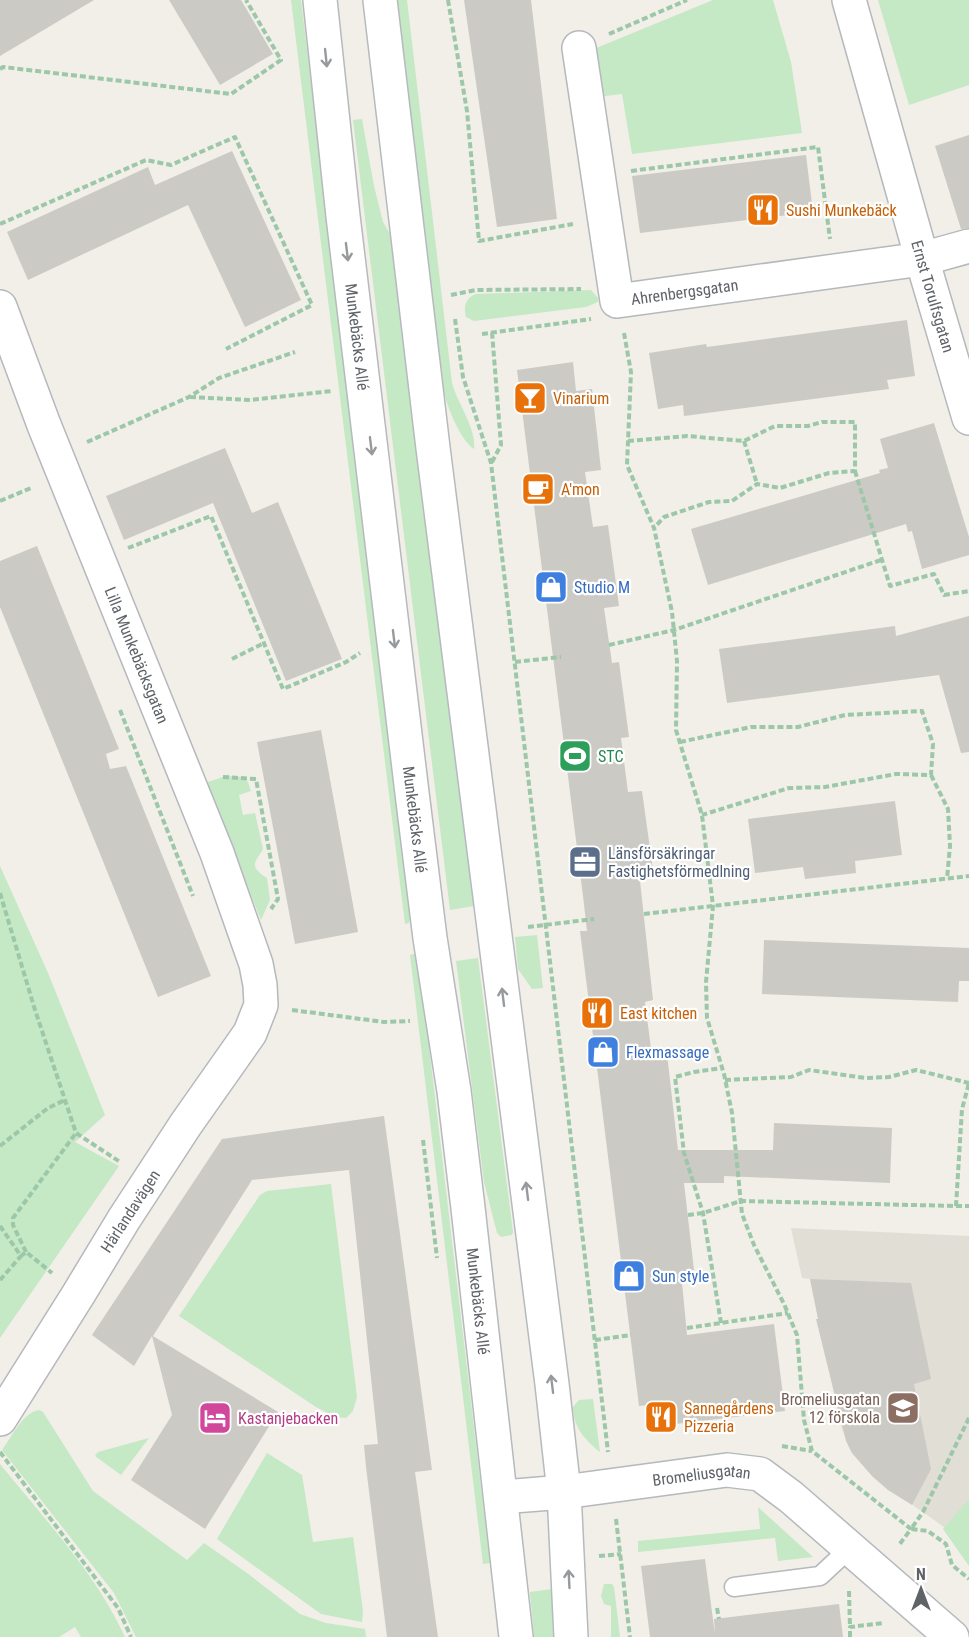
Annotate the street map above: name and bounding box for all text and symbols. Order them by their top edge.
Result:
one-way arrow [321,48,332,68]
restaurant icon: Sushi Munkebäck [745,192,781,228]
place label: Sushi Munkebäck [786,201,897,220]
street label: Ernst Torulfsgatan [907,238,958,355]
one-way arrow [342,242,353,261]
street label: Ahrenbergsgatan [630,275,739,309]
street label: Munkebäcks Allé [341,283,373,391]
bar icon: Vinarium [512,380,548,416]
place label: Vinarium [553,389,609,408]
one-way arrow [366,435,377,455]
cafe icon: A'mon [520,471,556,507]
place label: A'mon [561,480,600,499]
shop icon: Studio M [533,569,569,605]
place label: Studio M [574,578,630,597]
street label: Lilla Munkebäcksgatan [100,584,173,726]
one-way arrow [389,629,400,649]
sports icon: STC [557,738,593,774]
place label: STC [598,747,623,766]
street label: Munkebäcks Allé [399,765,431,874]
office icon: Länsförsäkringar Fastighetsförmedlning [567,844,603,880]
place label: Länsförsäkringar Fastighetsförmedlning [608,844,750,881]
one-way arrow [497,988,508,1008]
restaurant icon: East kitchen [579,995,615,1031]
place label: East kitchen [620,1004,697,1023]
shop icon: Flexmassage [585,1034,621,1070]
place label: Flexmassage [626,1043,709,1062]
street label: Härlandavägen [97,1166,164,1256]
one-way arrow [522,1182,533,1201]
street label: Munkebäcks Allé [463,1247,493,1356]
shop icon: Sun style [611,1258,647,1294]
place label: Sun style [652,1267,709,1286]
one-way arrow [546,1375,557,1395]
place label: Bromeliusgatan 12 förskola [781,1390,880,1427]
school or university icon: Bromeliusgatan 12 förskola [885,1390,921,1426]
restaurant icon: Sannegårdens Pizzeria [643,1399,679,1435]
place label: Sannegårdens Pizzeria [684,1399,774,1436]
hotel icon: Kastanjebacken [197,1400,233,1436]
place label: Kastanjebacken [238,1409,338,1428]
street label: Bromeliusgatan [651,1461,752,1490]
north arrow [891,1559,951,1619]
text: N [916,1565,926,1584]
one-way arrow [563,1569,574,1589]

